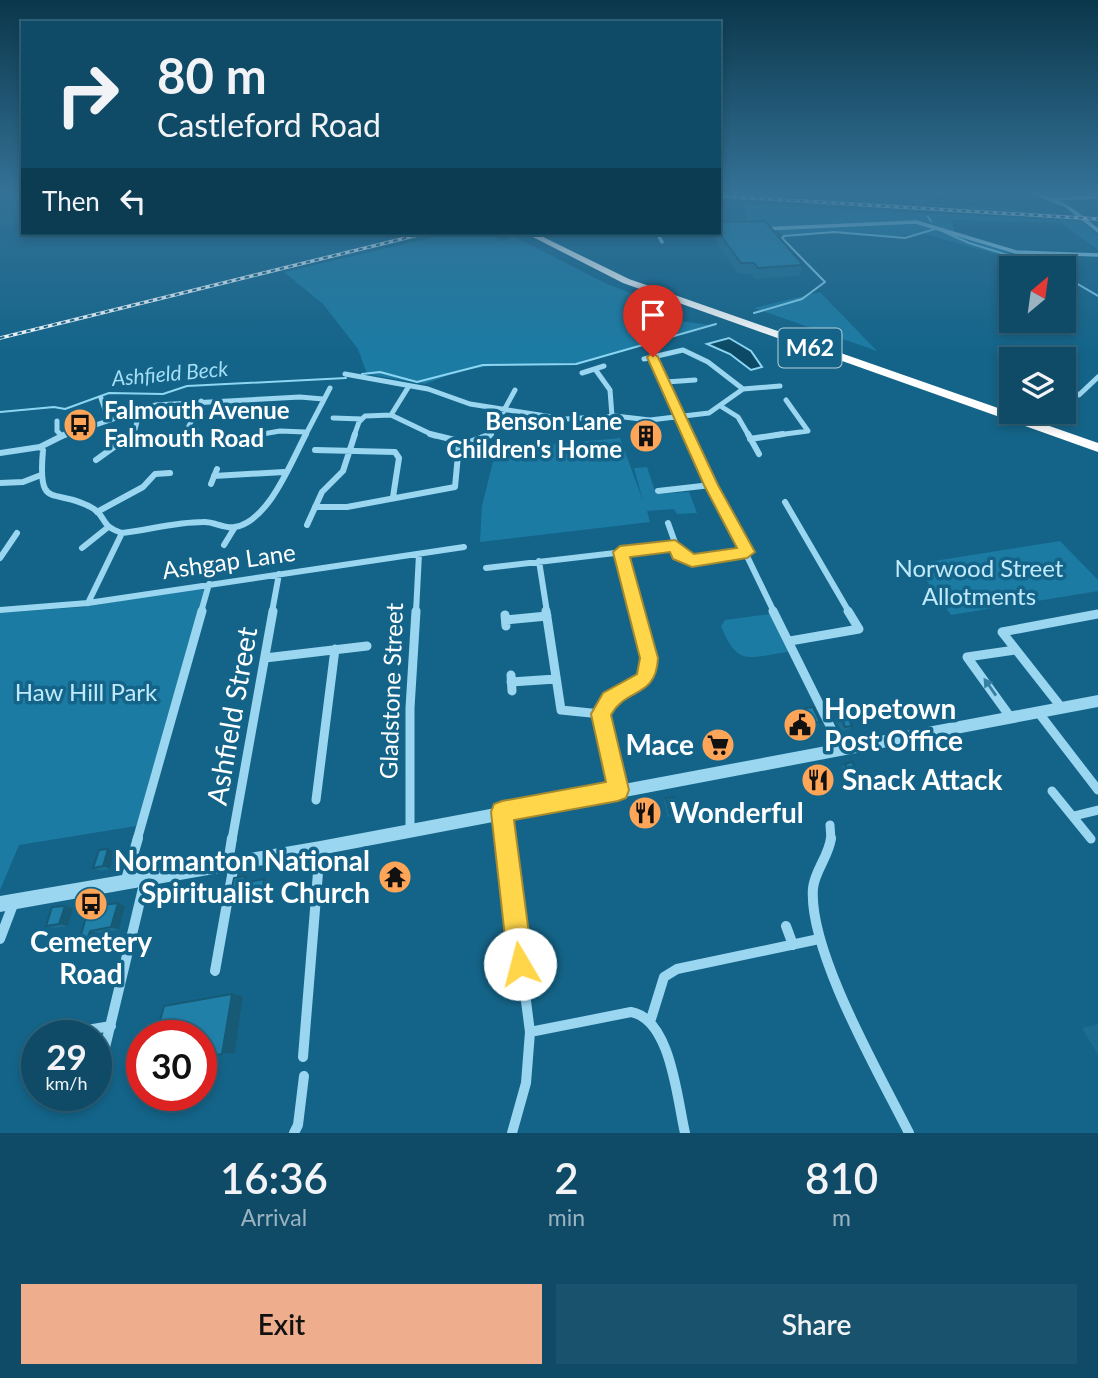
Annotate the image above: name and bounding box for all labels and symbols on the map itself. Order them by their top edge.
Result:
north arrow [999,256,1076,332]
pin [623,285,683,357]
road number: M62 [778,328,842,368]
water label: Ashfield Beck [110,355,230,390]
place label: Falmouth Avenue Falmouth Road [104,395,290,452]
bus stop icon: Falmouth Avenue Falmouth Road [61,406,99,444]
place label: Benson Lane Children's Home [446,406,622,463]
building icon: Benson Lane Children's Home [627,417,665,455]
street label: Ashgap Lane [160,537,297,584]
park label: Norwood Street Allotments [895,553,1064,610]
street label: Gladstone Street [373,602,408,780]
street label: Ashfield Street [199,624,263,808]
park label: Haw Hill Park [15,677,158,706]
one-way arrow [983,678,997,696]
place label: Hopetown Post Office [824,691,963,757]
public building icon: Hopetown Post Office [781,706,819,744]
supermarket icon: Mace [699,726,737,764]
place label: Mace [625,727,694,761]
restaurant icon: Snack Attack [799,761,837,799]
place label: Snack Attack [842,762,1002,796]
restaurant icon: Wonderful [626,794,664,832]
place label: Wonderful [670,795,804,829]
place label: Normanton National Spiritualist Church [114,843,370,909]
temple icon: Normanton National Spiritualist Church [376,858,414,896]
bus stop icon: Cemetery Road [72,885,110,923]
place label: Cemetery Road [30,924,152,990]
position arrow [483,927,557,1001]
speed limit sign: 30 [126,1020,217,1111]

